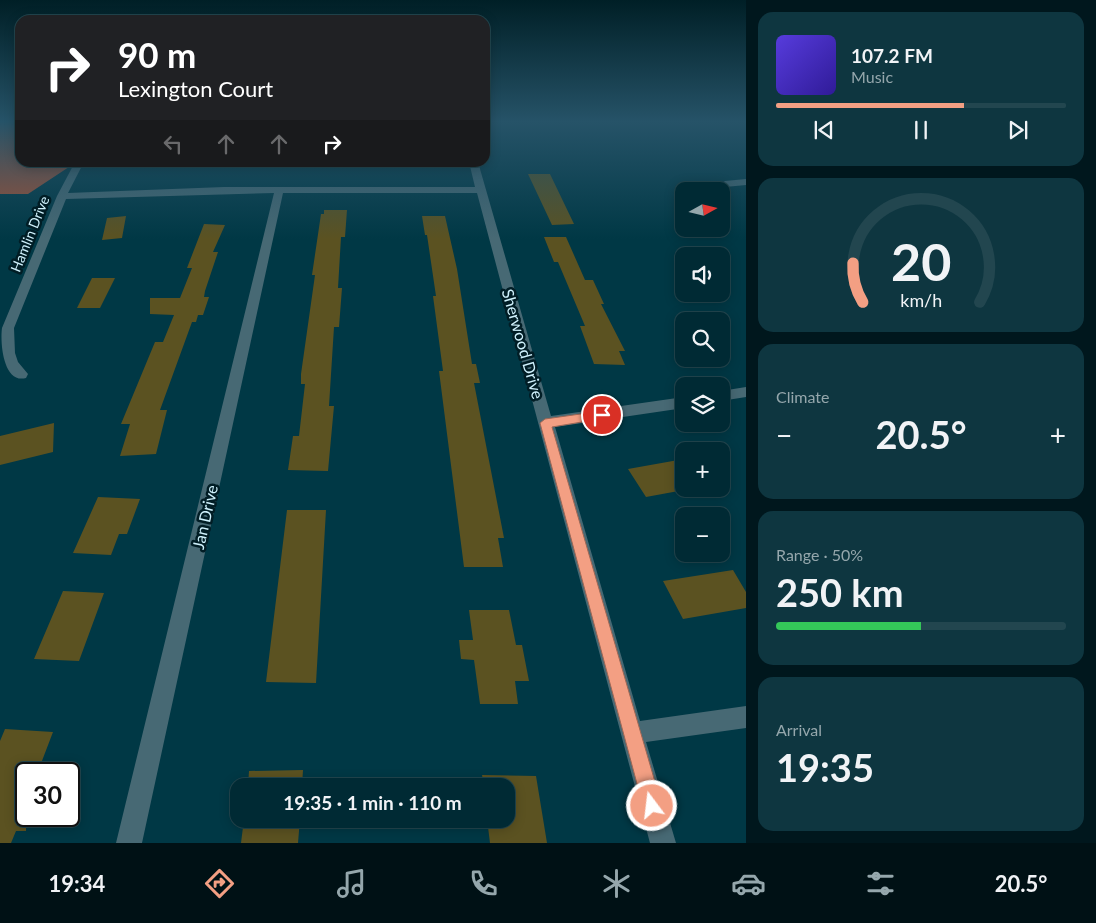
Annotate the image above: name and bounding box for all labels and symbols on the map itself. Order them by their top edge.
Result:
north arrow [675,182,730,238]
street label: Hamlin Drive [7,193,52,274]
street label: Sherwood Drive [499,287,548,401]
pin [581,394,623,436]
street label: Jan Drive [188,483,221,551]
speed limit sign: 30 [15,762,80,827]
position arrow [625,779,677,831]

